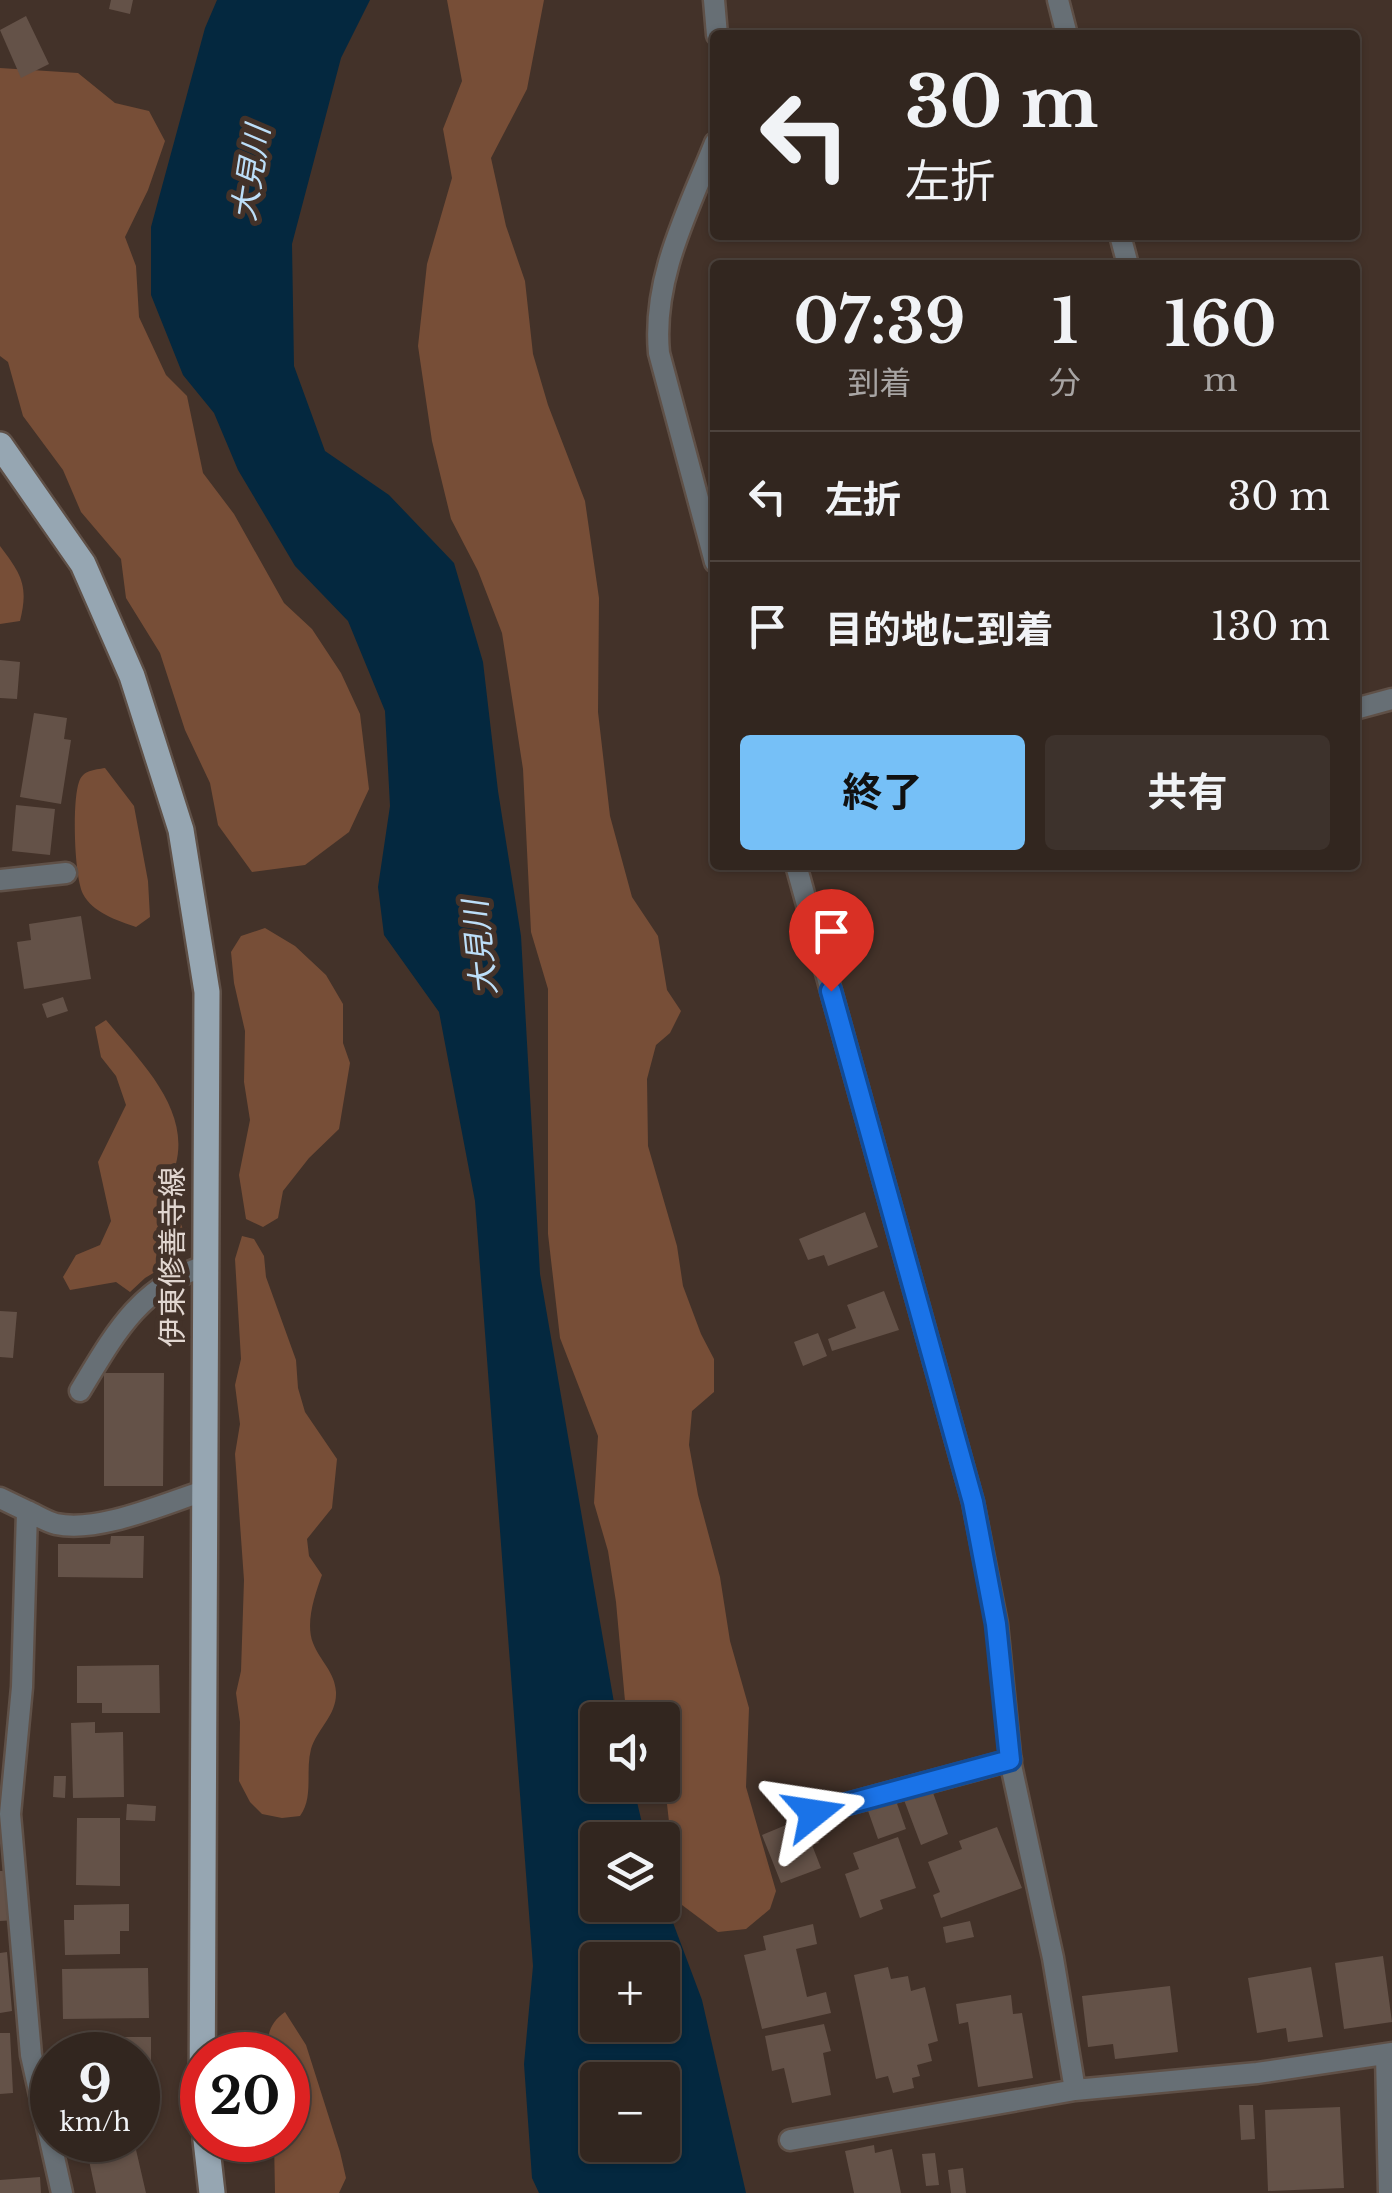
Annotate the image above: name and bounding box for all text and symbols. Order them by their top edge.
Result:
text: 30 m [905,59,1098,146]
icon: left [740,70,870,200]
water label: 大見川 [224,120,279,224]
text: 左折 [905,153,995,209]
text: 07:39 [794,285,965,359]
text: 1 [1052,285,1078,359]
text: 160 [1165,288,1276,362]
text: m [1203,360,1238,400]
text: 到着 [847,363,912,403]
text: 分 [1049,363,1081,403]
icon: left [740,469,795,524]
text: 30 m [1228,473,1330,520]
text: 左折 [825,476,901,523]
icon: arrive [740,599,795,654]
text: 130 m [1211,603,1330,650]
text: 目的地に到着 [825,606,1053,653]
button: 終了 [740,735,1025,850]
button: 共有 [1045,735,1330,850]
pin [789,889,874,992]
water label: 大見川 [455,895,505,998]
icon: arrive [804,904,859,959]
street label: 伊東修善寺線 [154,1167,191,1347]
map controls [580,1702,680,2162]
button: sound [580,1702,680,1802]
position arrow [762,1761,866,1865]
button: layers [580,1822,680,1922]
button: + [580,1942,680,2042]
speed limit sign: 20 [180,2032,310,2162]
text: 9 [78,2053,112,2116]
button: − [580,2062,680,2162]
text: km/h [60,2107,130,2138]

